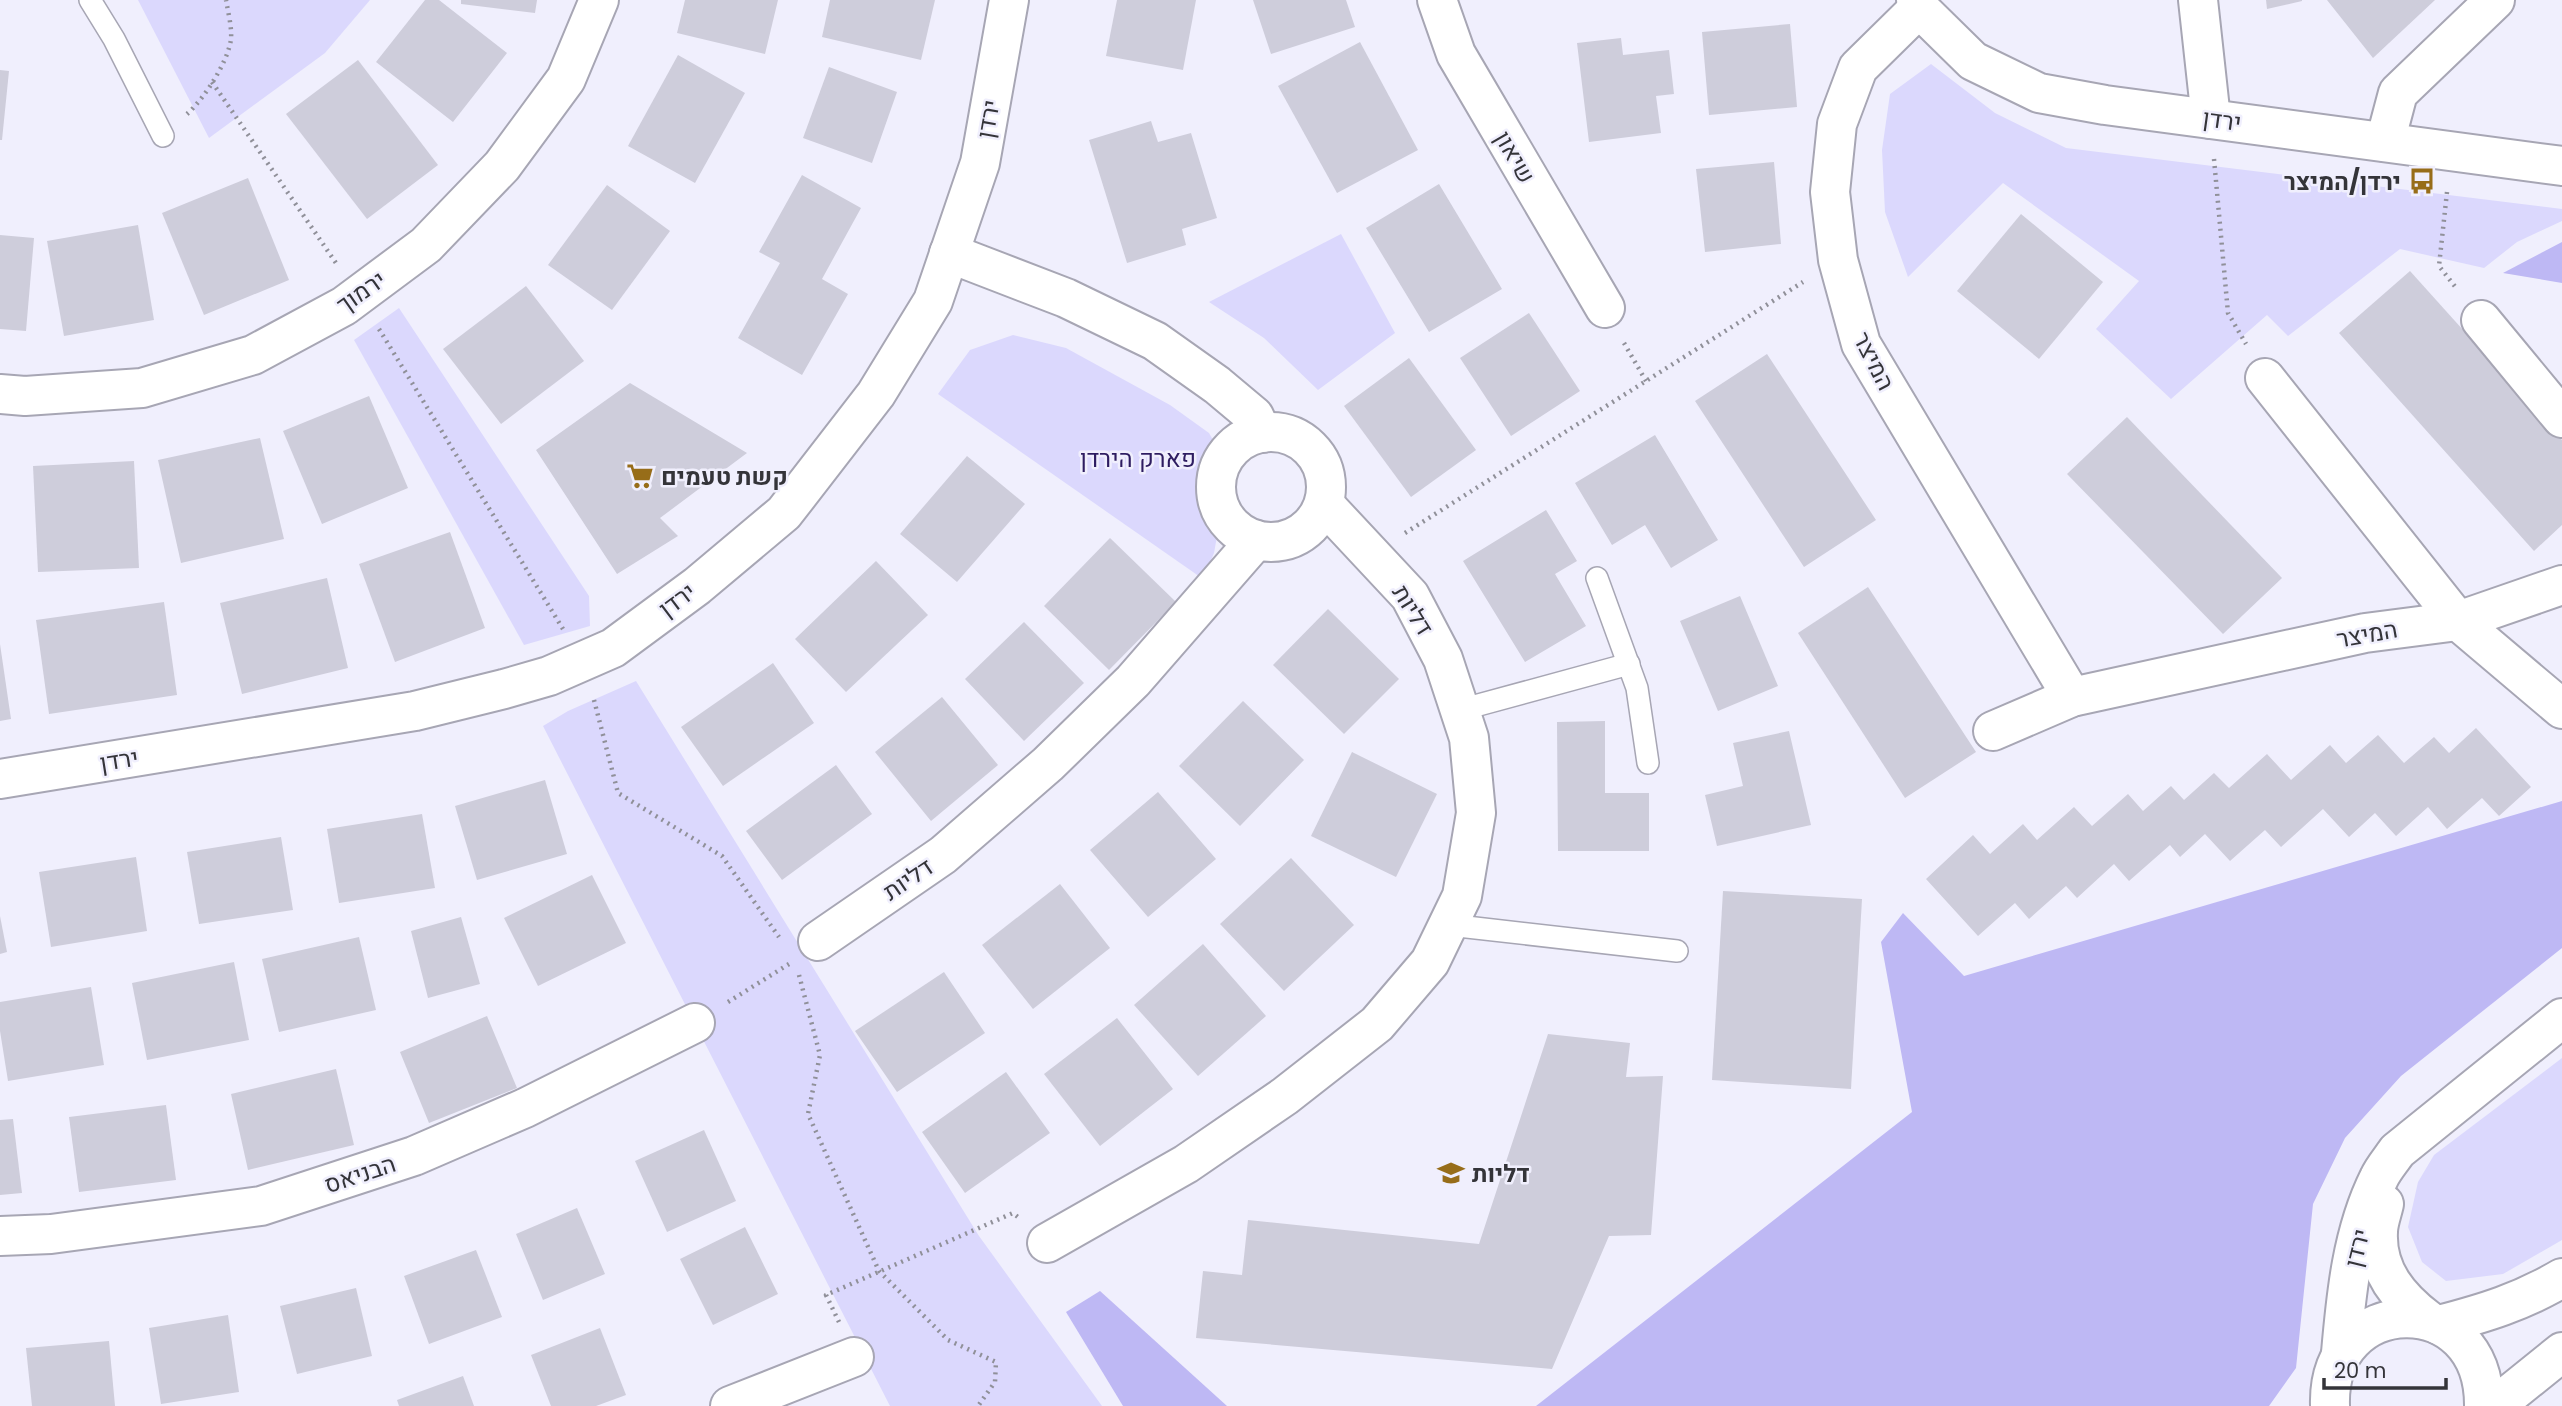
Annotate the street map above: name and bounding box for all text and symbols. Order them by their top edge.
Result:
street label: ירדן [968,97,1008,141]
street label: ירדן [2201,101,2243,139]
street label: שיאון [1487,125,1543,189]
place label: ירדן/המיצר [2284,165,2401,198]
bus stop icon: ירדן/המיצר [2407,166,2437,196]
street label: ירמוך [330,263,392,321]
street label: המיצר [1845,326,1903,396]
park label: פארק הירדן [1080,442,1196,475]
place label: קשת טעמים [661,460,788,493]
supermarket icon: קשת טעמים [625,461,655,491]
street label: ירדן [652,575,702,625]
street label: דליות [1385,578,1441,642]
street label: המיצר [2334,612,2400,656]
street label: ירדן [97,741,141,779]
street label: דליות [876,850,940,908]
street label: הבניאס [320,1147,400,1201]
place label: דליות [1472,1157,1530,1190]
school or university icon: דליות [1436,1158,1466,1188]
street label: ירדן [2336,1225,2378,1271]
scale bar [2324,1346,2446,1390]
text: 20 m [2334,1356,2387,1385]

